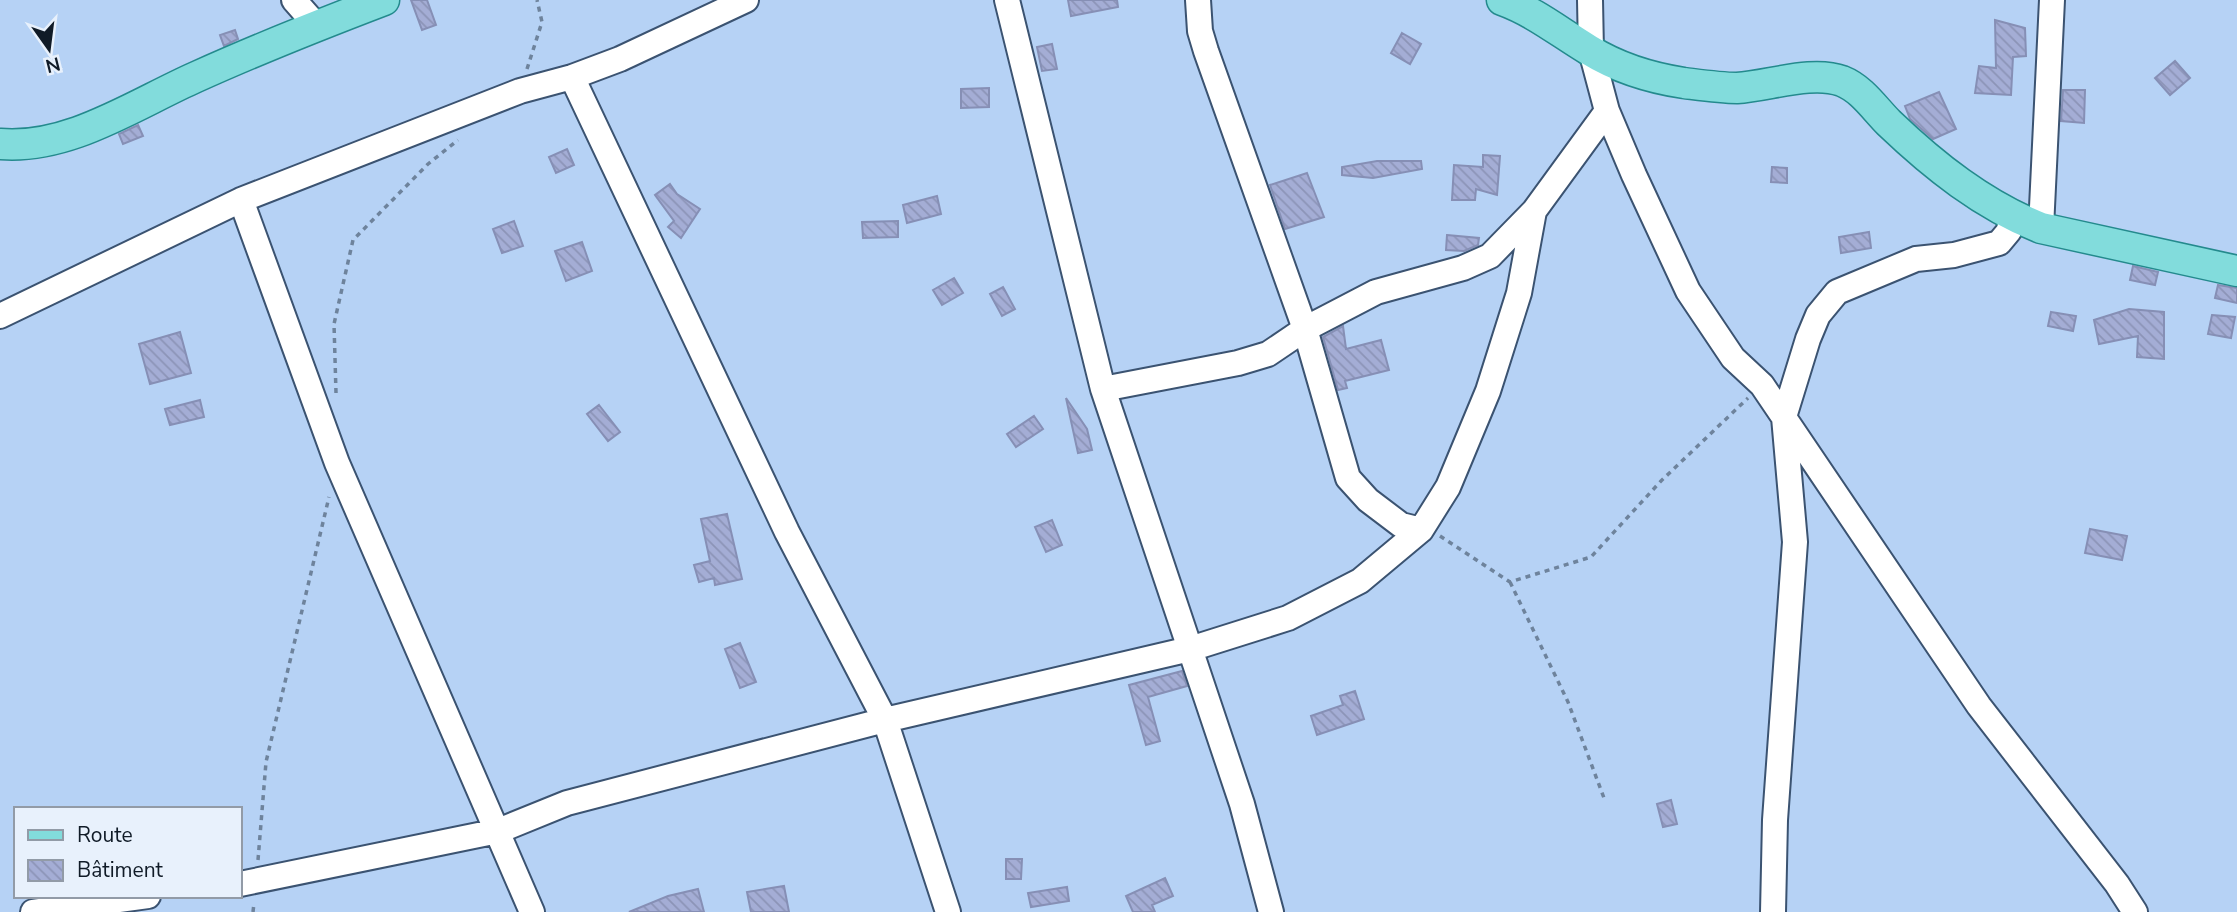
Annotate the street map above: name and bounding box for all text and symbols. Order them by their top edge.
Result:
north arrow [14,14,84,84]
text: N [43,50,63,79]
legend [14,807,242,898]
text: Route [77,821,133,849]
text: Bâtiment [77,856,164,884]

